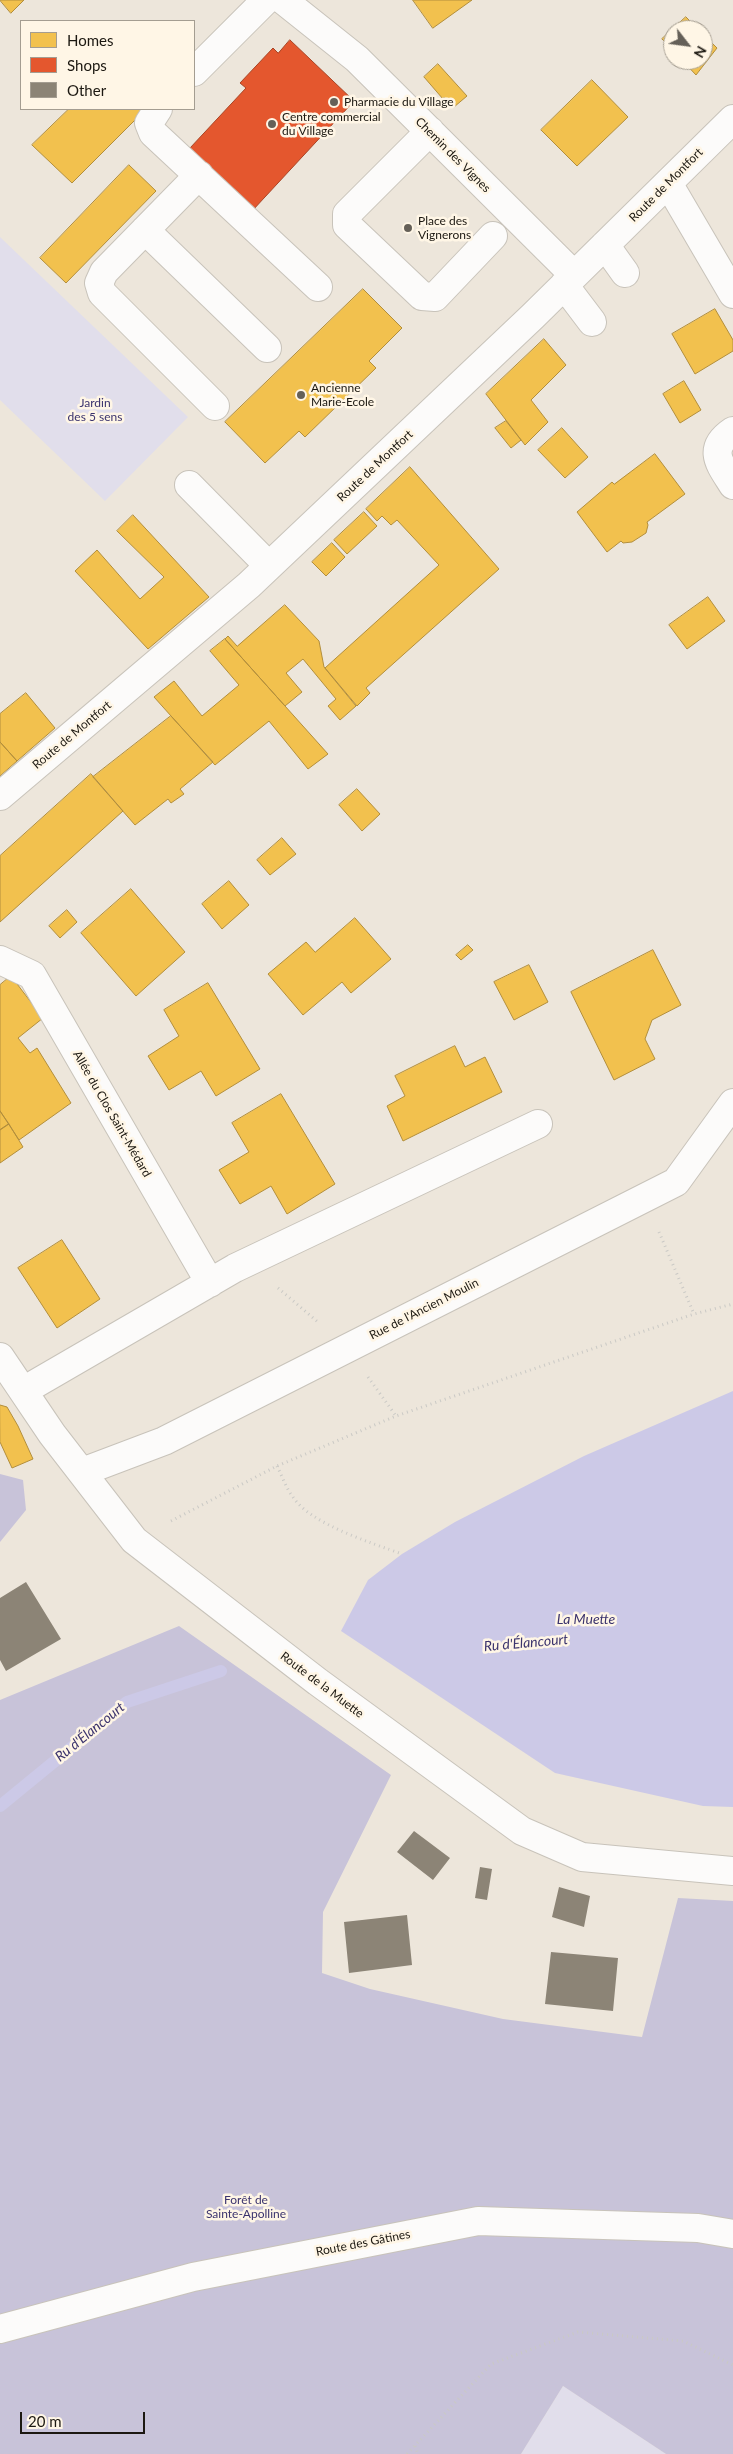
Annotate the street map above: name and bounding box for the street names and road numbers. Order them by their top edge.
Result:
street label: Chemin des Vignes [412,114,494,196]
street label: Route de Montfort [626,145,706,225]
street label: Route de Montfort [334,427,416,505]
street label: Route de Montfort [30,698,114,772]
street label: Allée du Clos Saint-Médard [70,1048,154,1180]
street label: Rue de l'Ancien Moulin [367,1275,481,1343]
street label: Route de la Muette [277,1649,367,1721]
street label: Route des Gâtines [315,2227,411,2259]

